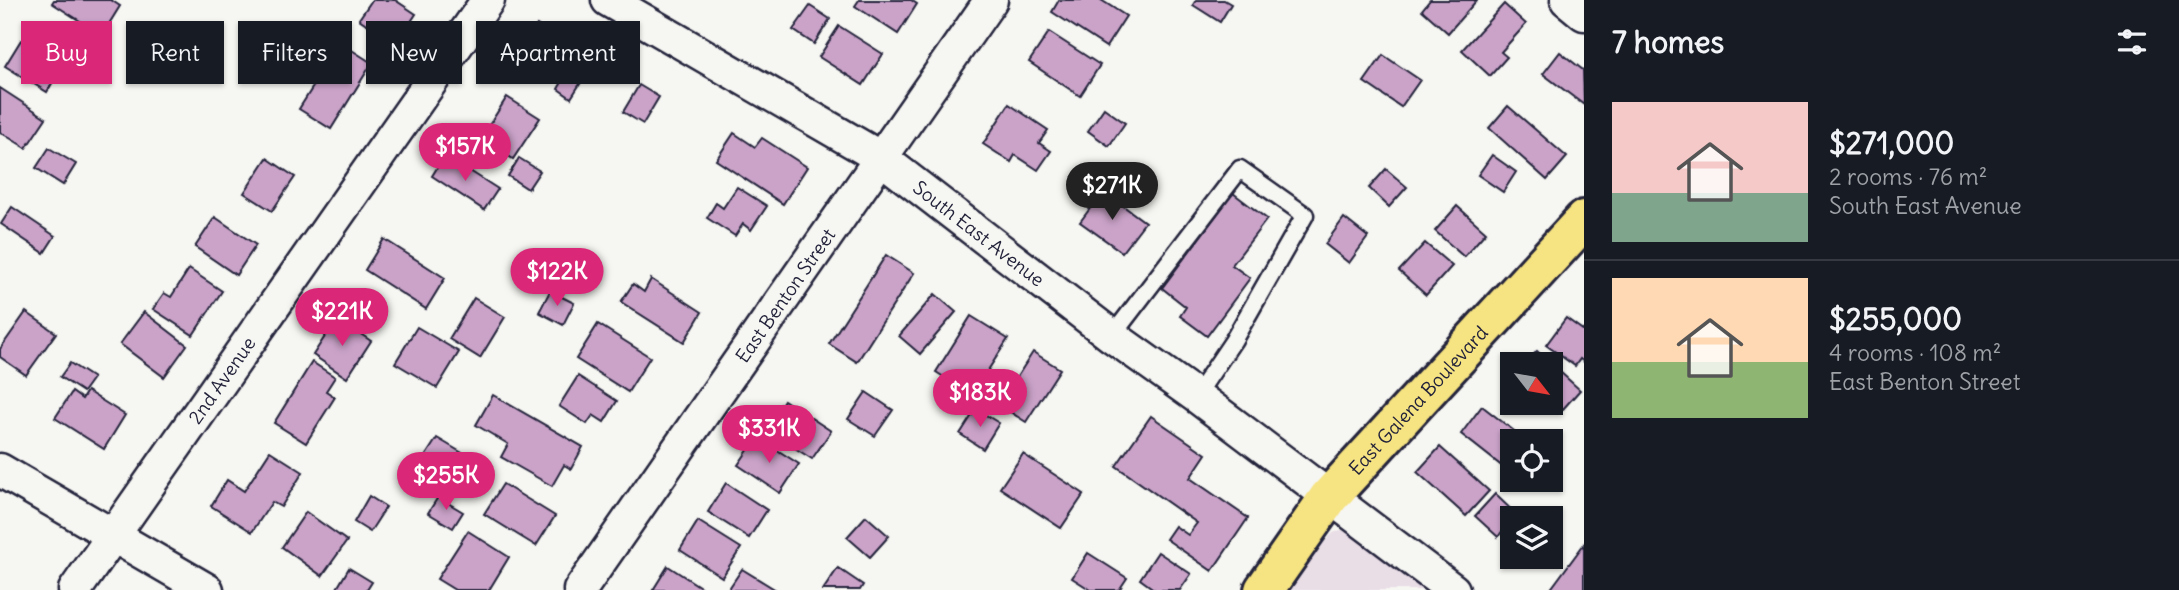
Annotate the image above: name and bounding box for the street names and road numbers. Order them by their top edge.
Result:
street label: South East Avenue [908,175,1049,292]
street label: East Benton Street [730,224,840,367]
street label: East Galena Boulevard [1343,321,1493,480]
street label: 2nd Avenue [183,332,261,428]

